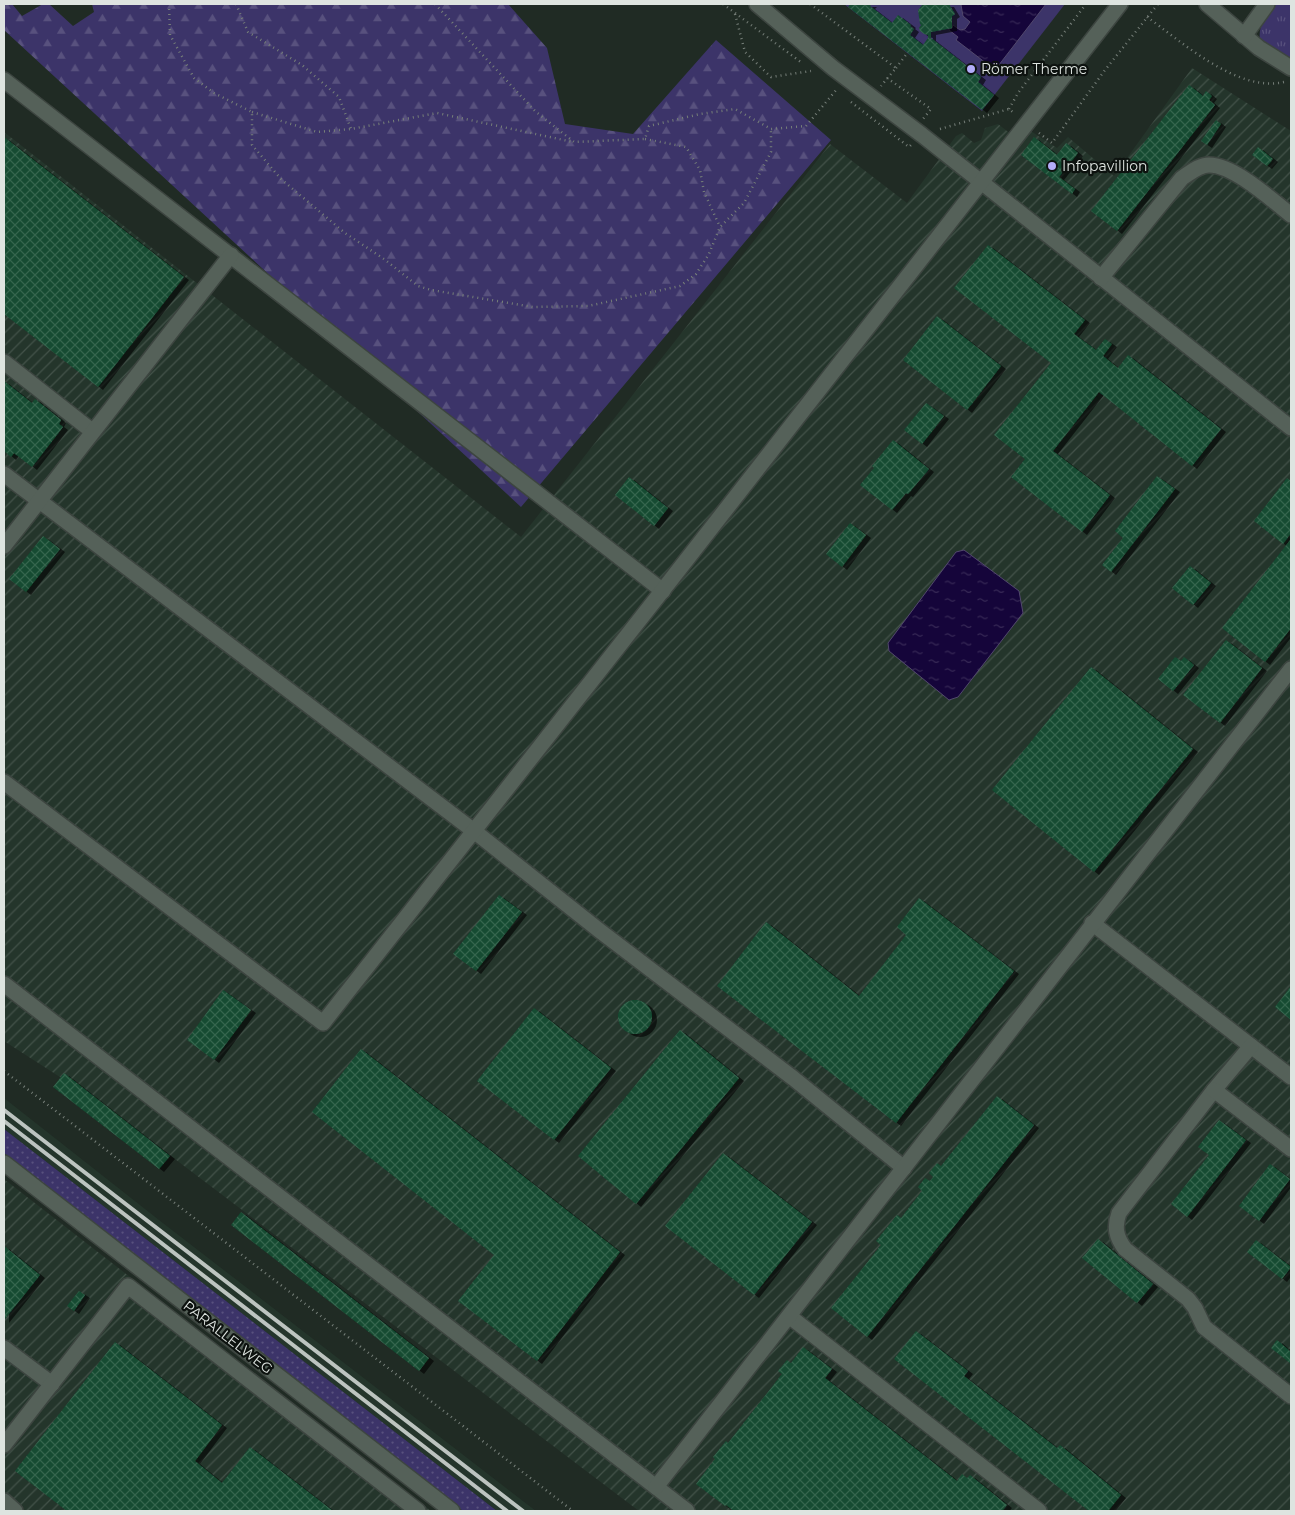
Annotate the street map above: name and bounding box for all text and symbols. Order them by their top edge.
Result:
place label: Römer Therme [981,60,1087,78]
marker: Römer Therme [965,63,977,75]
place label: Infopavillion [1062,157,1148,175]
marker: Infopavillion [1046,160,1058,172]
street label: PARALLELWEG [180,1297,276,1377]

